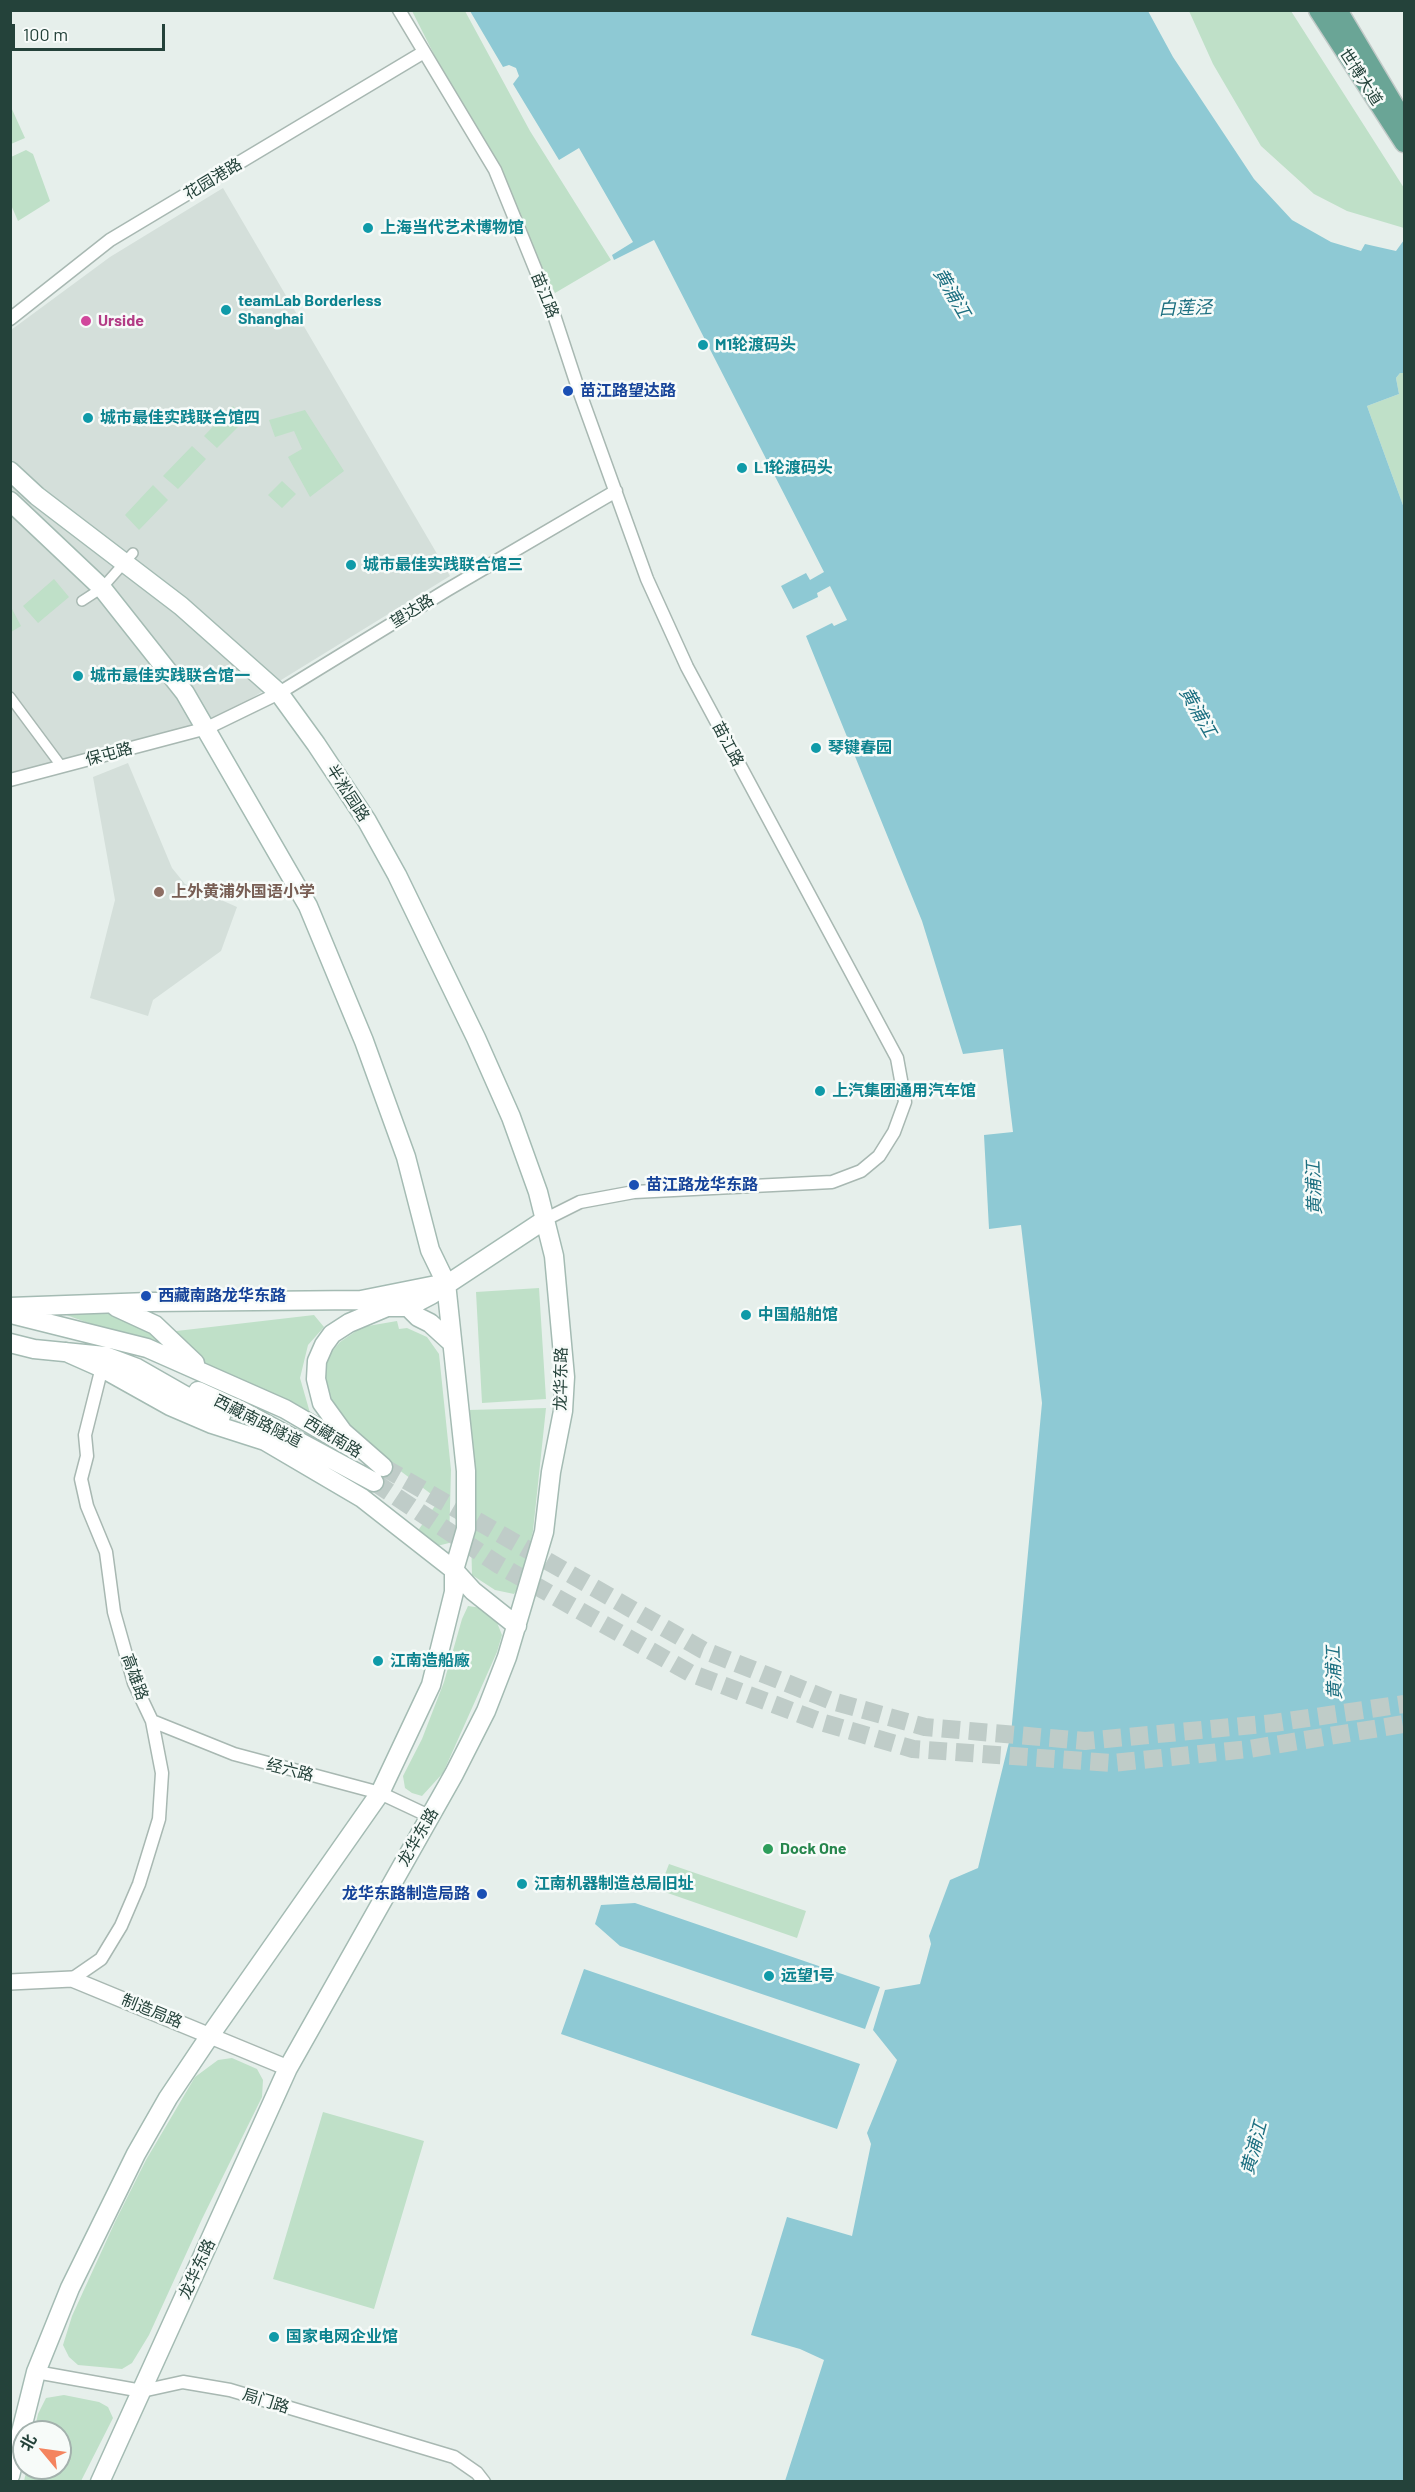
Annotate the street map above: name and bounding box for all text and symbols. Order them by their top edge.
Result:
scale bar [15,12,168,50]
text: 100 m [23,23,68,45]
street label: 世博大道 [1336,45,1386,109]
street label: 花园港路 [181,154,245,204]
place label: 上海当代艺术博物馆 [380,218,524,238]
marker: 上海当代艺术博物馆 [361,221,375,235]
water label: 黄浦江 [929,264,975,322]
street label: 苗江路 [527,269,563,321]
place label: teamLab Borderless Shanghai [238,291,381,329]
water label: 白莲泾 [1158,296,1212,320]
marker: teamLab Borderless Shanghai [219,303,233,317]
place label: Urside [98,311,144,331]
marker: Urside [79,314,93,328]
place label: M1轮渡码头 [715,335,796,355]
marker: M1轮渡码头 [696,338,710,352]
place label: 苗江路望达路 [580,381,676,401]
marker: 苗江路望达路 [561,384,575,398]
place label: 城市最佳实践联合馆四 [100,408,260,428]
marker: 城市最佳实践联合馆四 [81,411,95,425]
place label: L1轮渡码头 [754,458,833,478]
marker: L1轮渡码头 [735,461,749,475]
place label: 城市最佳实践联合馆三 [363,555,523,575]
marker: 城市最佳实践联合馆三 [344,558,358,572]
street label: 望达路 [387,590,437,632]
place label: 城市最佳实践联合馆一 [90,666,250,686]
marker: 城市最佳实践联合馆一 [71,669,85,683]
water label: 黄浦江 [1175,683,1221,741]
street label: 苗江路 [708,718,748,770]
place label: 琴键春园 [828,738,892,758]
street label: 保屯路 [83,739,135,769]
marker: 琴键春园 [809,741,823,755]
street label: 半淞园路 [323,761,373,825]
place label: 上外黄浦外国语小学 [171,882,315,902]
marker: 上外黄浦外国语小学 [152,885,166,899]
place label: 上汽集团通用汽车馆 [832,1081,976,1101]
marker: 上汽集团通用汽车馆 [813,1084,827,1098]
water label: 黄浦江 [1302,1161,1326,1215]
place label: 苗江路龙华东路 [646,1175,758,1195]
marker: 苗江路龙华东路 [627,1178,641,1192]
place label: 西藏南路龙华东路 [158,1286,286,1306]
marker: 西藏南路龙华东路 [139,1289,153,1303]
place label: 中国船舶馆 [758,1305,838,1325]
marker: 中国船舶馆 [739,1308,753,1322]
street label: 龙华东路 [551,1347,571,1411]
street label: 西藏南路隧道 [211,1391,305,1451]
street label: 西藏南路 [301,1412,365,1462]
water label: 黄浦江 [1322,1646,1346,1700]
street label: 高雄路 [118,1651,152,1703]
place label: 江南造船廠 [390,1651,470,1671]
marker: 江南造船廠 [371,1654,385,1668]
street label: 经六路 [264,1755,316,1785]
street label: 龙华东路 [394,1804,442,1870]
place label: Dock One [780,1839,846,1859]
marker: Dock One [761,1842,775,1856]
place label: 江南机器制造总局旧址 [534,1874,694,1894]
marker: 江南机器制造总局旧址 [515,1877,529,1891]
place label: 龙华东路制造局路 [342,1884,470,1904]
marker: 龙华东路制造局路 [475,1887,489,1901]
place label: 远望1号 [781,1966,835,1986]
marker: 远望1号 [762,1969,776,1983]
street label: 制造局路 [119,1990,185,2032]
water label: 黄浦江 [1237,2119,1271,2177]
street label: 龙华东路 [175,2236,219,2302]
place label: 国家电网企业馆 [286,2327,398,2347]
marker: 国家电网企业馆 [267,2330,281,2344]
street label: 局门路 [240,2385,292,2417]
north arrow [12,2420,72,2480]
text: 北 [15,2430,40,2454]

